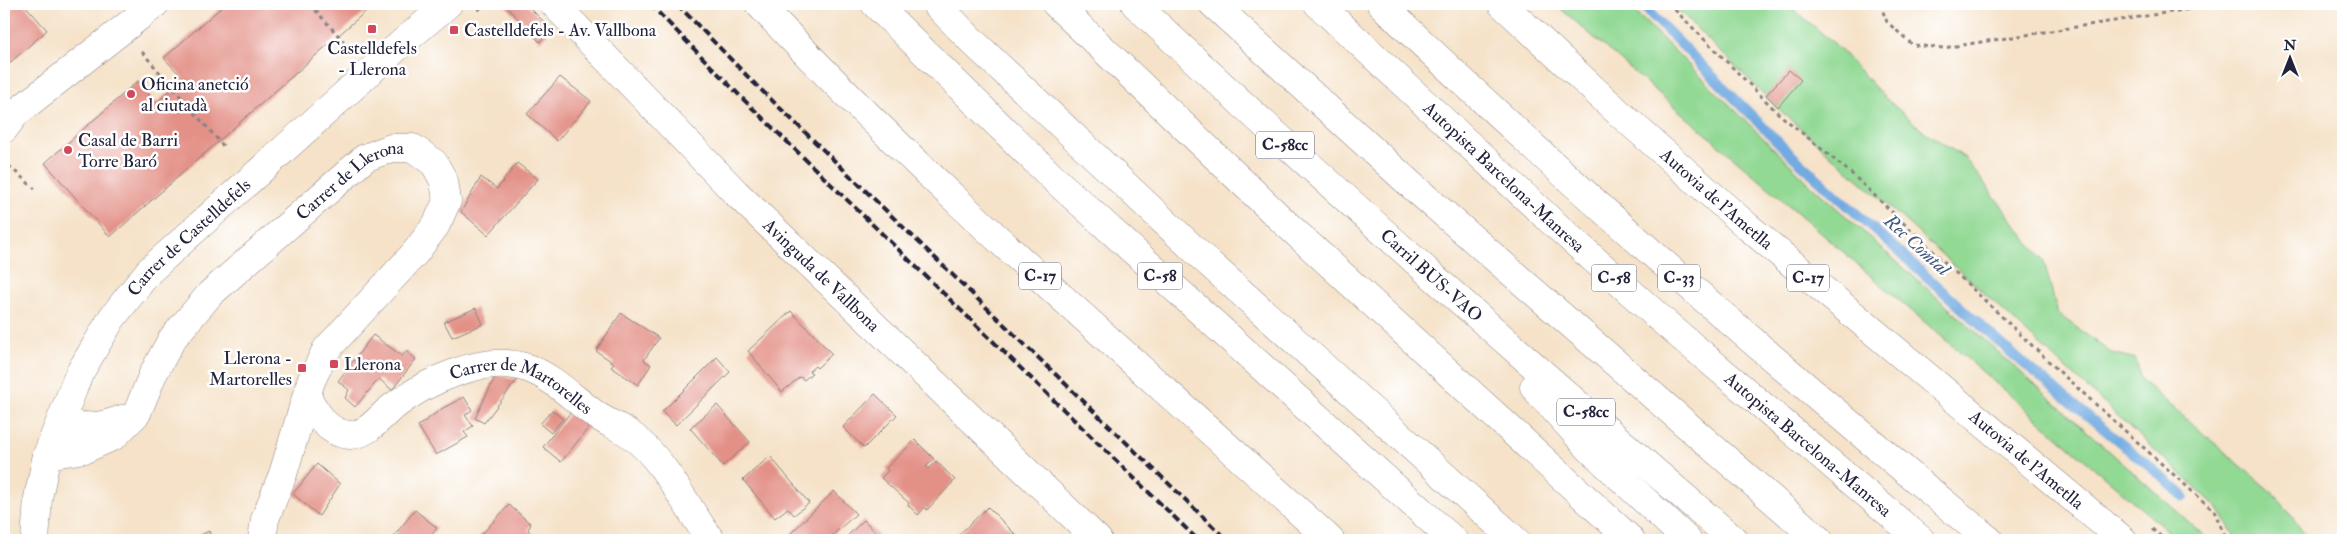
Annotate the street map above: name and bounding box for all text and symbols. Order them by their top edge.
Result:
place label: Castelldefels - Av. Vallbona [464,19,657,42]
marker: Castelldefels - Llerona [366,23,378,35]
marker: Castelldefels - Av. Vallbona [448,24,460,36]
north arrow [2264,32,2314,82]
place label: Castelldefels - Llerona [327,37,417,81]
text: N [2283,37,2297,54]
place label: Oficina anetció al ciutadà [141,73,249,117]
marker: Oficina anetció al ciutadà [125,88,137,100]
street label: Autopista Barcelona-Manresa [1418,96,1590,258]
place label: Casal de Barri Torre Baró [78,129,178,173]
road number: C-58cc [1256,132,1314,158]
street label: Carrer de Llerona [291,137,405,225]
street label: Autovia de l'Ametlla [1655,143,1778,255]
marker: Casal de Barri Torre Baró [62,144,74,156]
street label: Carrer de Castelldefels [122,173,255,301]
water label: Rec Comtal [1878,208,1956,282]
street label: Avinguda de Vallbona [758,213,885,337]
street label: Carril BUS-VAO [1376,224,1487,327]
road number: C-17 [1019,262,1061,290]
road number: C-58 [1138,262,1182,290]
road number: C-58 [1592,264,1636,292]
road number: C-33 [1658,264,1700,292]
road number: C-17 [1787,264,1829,292]
place label: Llerona - Martorelles [209,347,292,391]
street label: Carrer de Martorelles [446,352,597,420]
place label: Llerona [344,353,402,376]
marker: Llerona [328,358,340,370]
marker: Llerona - Martorelles [296,362,308,374]
street label: Autopista Barcelona-Manresa [1719,366,1897,522]
road number: C-58cc [1557,398,1615,426]
street label: Autovia de l'Ametlla [1964,404,2089,515]

